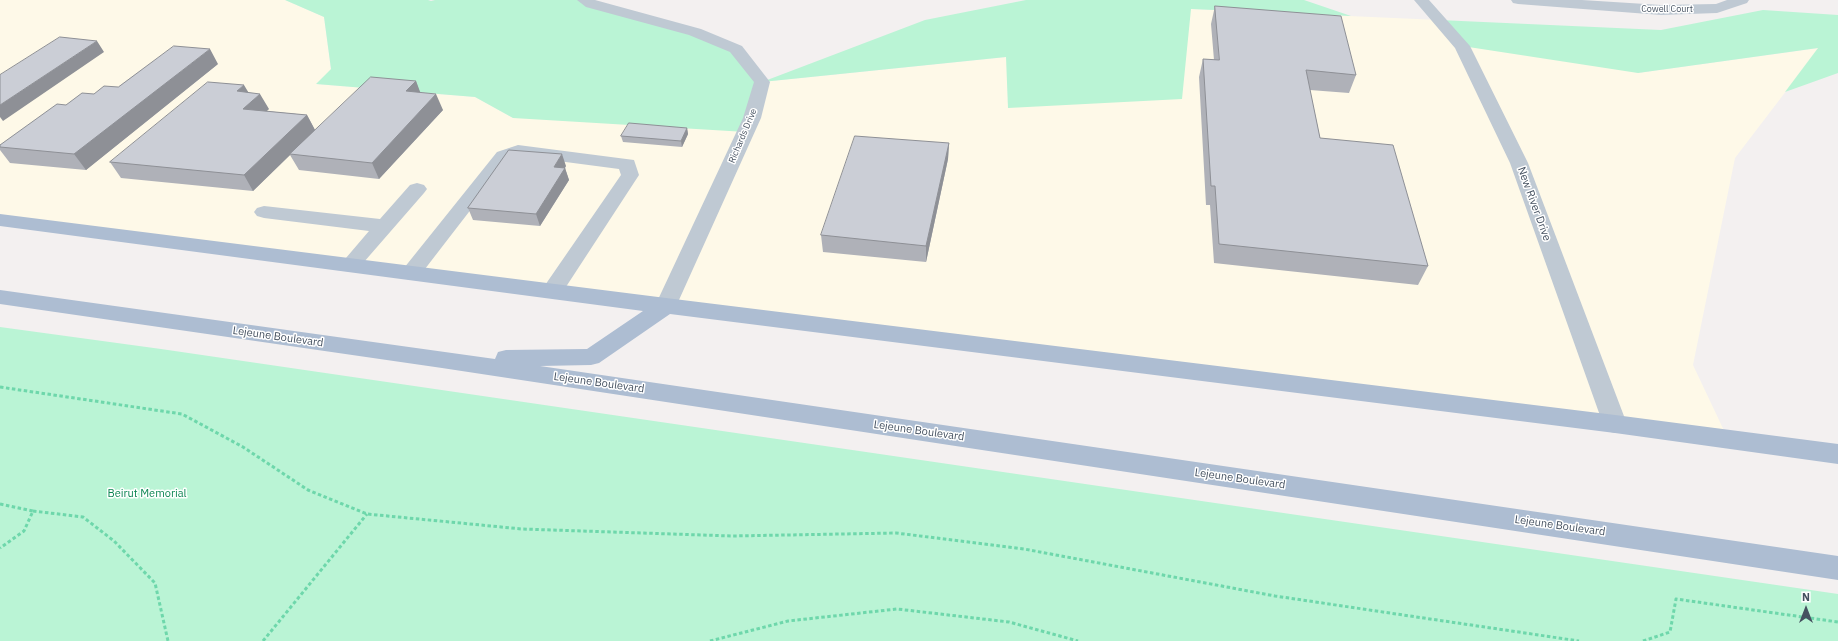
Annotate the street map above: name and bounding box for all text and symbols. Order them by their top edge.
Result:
street label: Cowell Court [1641,4,1693,14]
street label: Richards Drive [727,107,759,165]
street label: New River Drive [1514,165,1554,243]
street label: Lejeune Boulevard [232,324,324,350]
street label: Lejeune Boulevard [553,370,645,396]
street label: Lejeune Boulevard [873,418,965,444]
street label: Lejeune Boulevard [1194,466,1286,492]
park label: Beirut Memorial [107,487,187,501]
street label: Lejeune Boulevard [1514,513,1606,539]
north arrow [1786,589,1826,629]
text: N [1802,590,1810,604]

